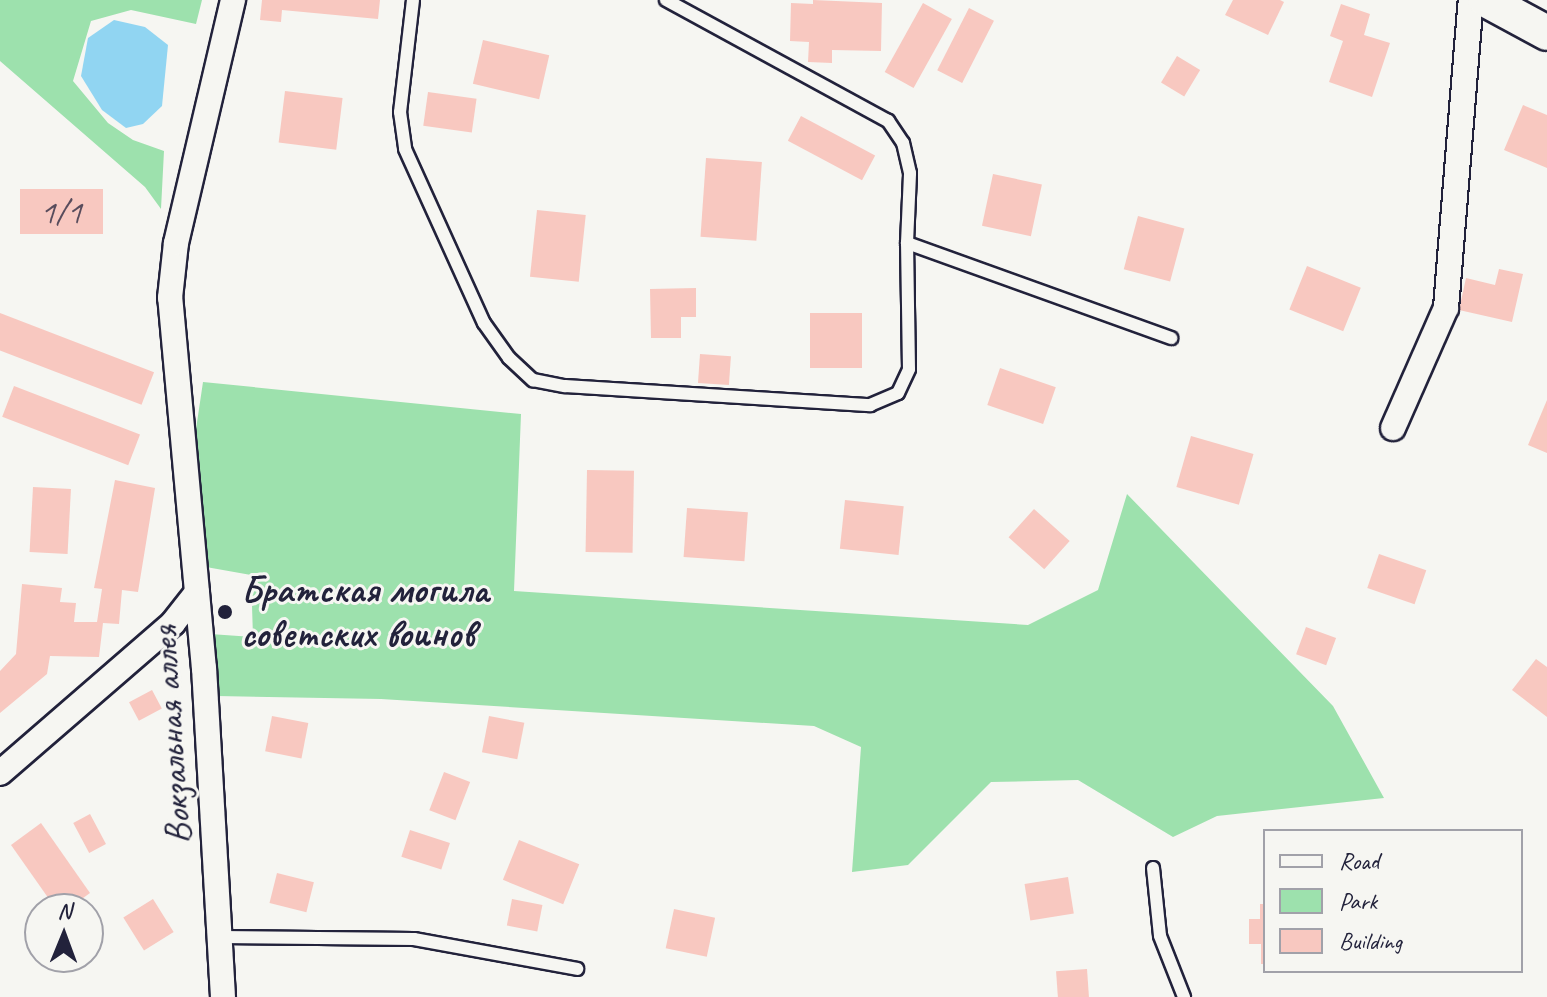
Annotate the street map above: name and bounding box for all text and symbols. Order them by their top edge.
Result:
house number: 1/1 [40,192,82,232]
place label: Братская могила советских воинов [241,567,485,656]
marker: Братская могила советских воинов [216,603,234,621]
street label: Вокзальная аллея [141,624,201,846]
legend [1263,829,1523,973]
text: Road [1339,846,1379,876]
text: Park [1339,886,1377,916]
north arrow [24,893,104,973]
text: N [57,897,71,925]
text: Building [1339,926,1402,956]

